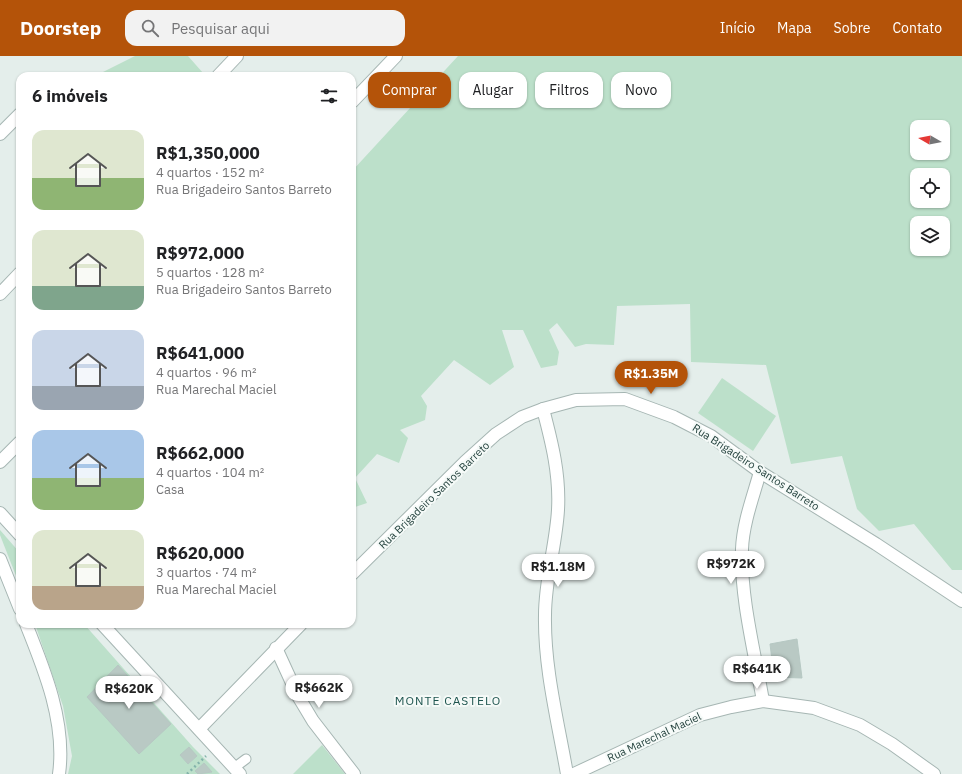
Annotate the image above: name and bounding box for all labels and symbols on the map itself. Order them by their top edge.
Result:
north arrow [910,120,950,160]
pin: R$1.35M [614,361,688,395]
street label: Rua Brigadeiro Santos Barreto [690,421,822,513]
street label: Rua Brigadeiro Santos Barreto [376,438,492,552]
pin: R$972K [698,551,764,585]
pin: R$1.18M [521,554,595,588]
pin: R$641K [724,656,790,690]
pin: R$662K [286,675,352,709]
pin: R$620K [96,676,162,710]
district label: MONTE CASTELO [395,693,501,708]
street label: Rua Marechal Maciel [605,709,703,765]

